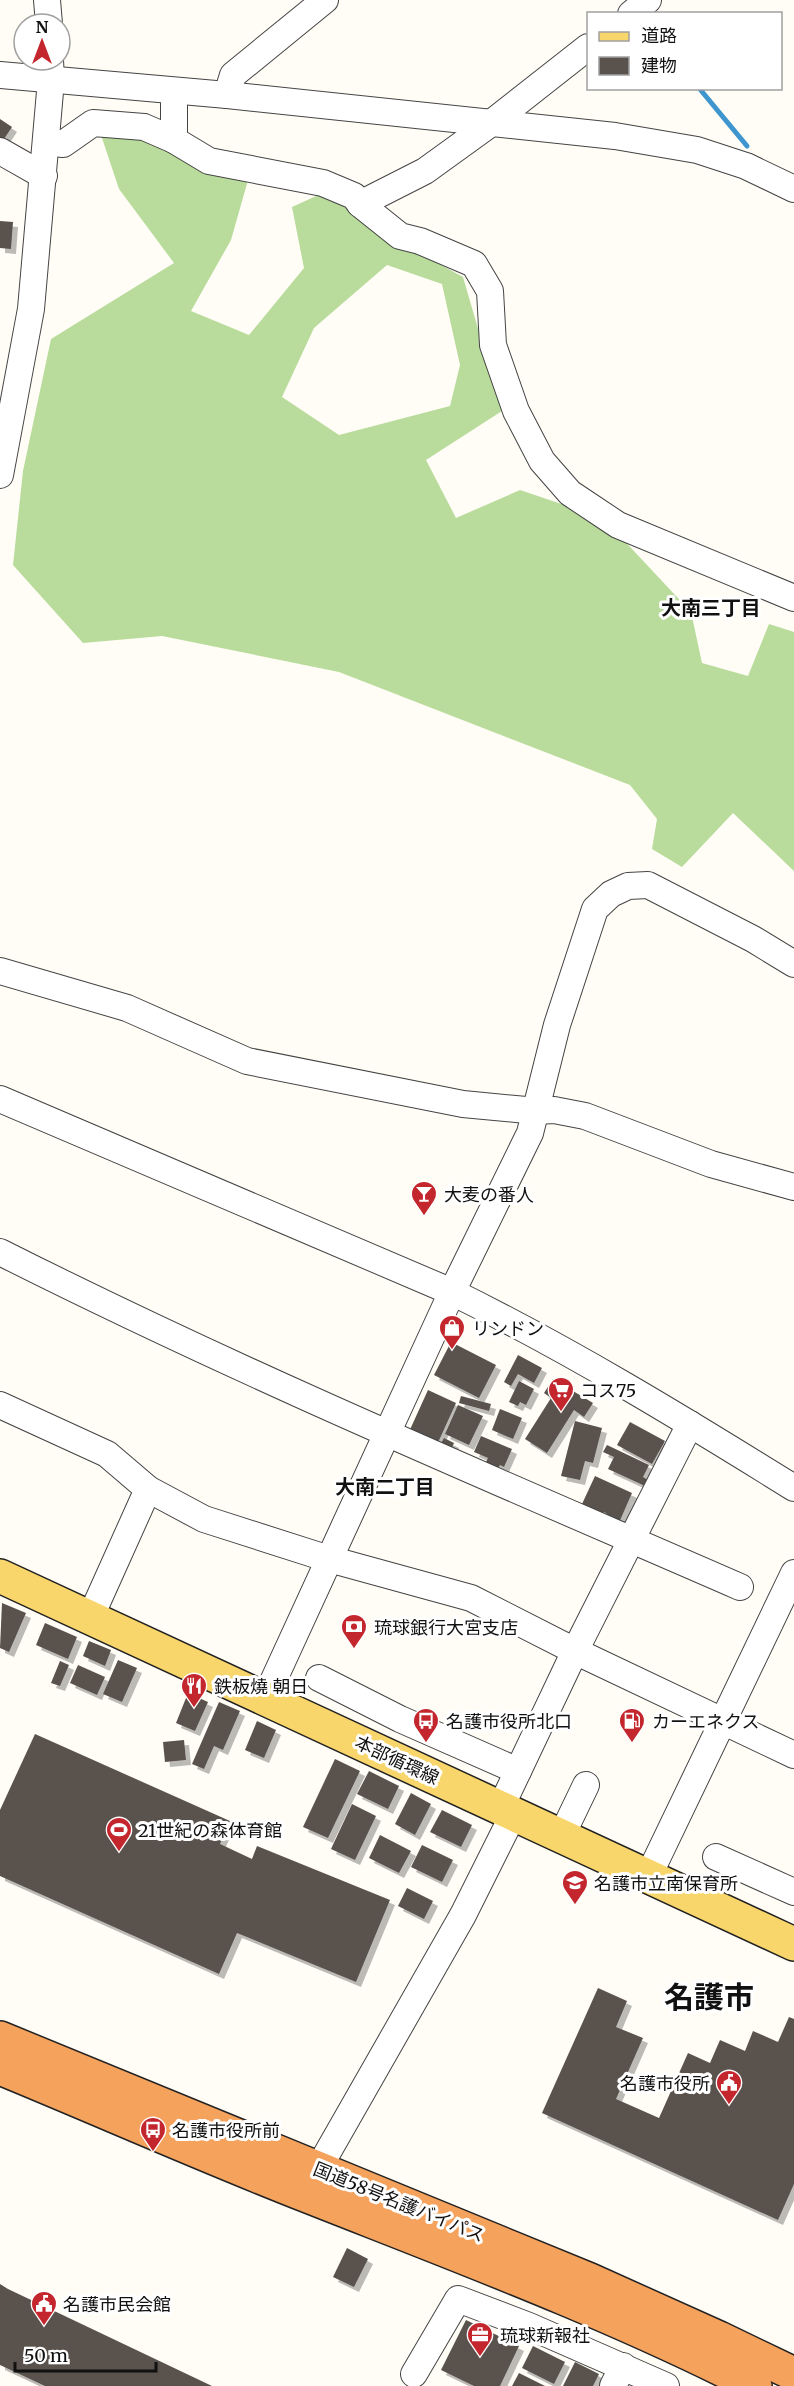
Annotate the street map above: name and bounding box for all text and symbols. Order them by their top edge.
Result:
north arrow [12,12,72,72]
legend [587,12,782,90]
text: N [36,17,49,37]
text: 道路 [641,24,677,47]
text: 建物 [641,54,677,77]
district label: 大南三丁目 [661,595,761,620]
bar icon: 大麦の番人 [409,1179,439,1217]
place label: 大麦の番人 [444,1183,534,1206]
shop icon: リンドン [437,1313,467,1351]
place label: リンドン [472,1317,544,1340]
supermarket icon: コス75 [546,1375,576,1413]
place label: コス75 [580,1379,636,1402]
district label: 大南二丁目 [335,1474,435,1499]
bank icon: 琉球銀行大宮支店 [339,1612,369,1650]
place label: 琉球銀行大宮支店 [374,1616,518,1639]
restaurant icon: 鉄板燒 朝日 [179,1671,209,1709]
place label: 鉄板燒 朝日 [214,1675,308,1698]
bus stop icon: 名護市役所北口 [411,1706,441,1744]
fuel station icon: カーエネクス [617,1706,647,1744]
place label: 名護市役所北口 [446,1710,572,1733]
place label: カーエネクス [652,1710,759,1733]
street label: 本部循環線 [351,1731,443,1789]
sports icon: 21世紀の森体育館 [104,1815,134,1853]
place label: 21世紀の森体育館 [138,1819,282,1842]
school or university icon: 名護市立南保育所 [560,1868,590,1906]
place label: 名護市立南保育所 [594,1872,738,1895]
district label: 名護市 [664,1978,754,2016]
public building icon: 名護市役所 [714,2068,744,2106]
place label: 名護市役所 [620,2072,710,2095]
bus stop icon: 名護市役所前 [138,2115,168,2153]
place label: 名護市役所前 [172,2119,280,2142]
street label: 国道58号名護バイパス [310,2157,488,2247]
public building icon: 名護市民会館 [29,2289,59,2327]
place label: 名護市民会館 [63,2293,171,2316]
office icon: 琉球新報社 [465,2320,495,2358]
place label: 琉球新報社 [500,2324,590,2347]
scale bar [15,2335,156,2373]
text: 50 m [24,2344,68,2367]

